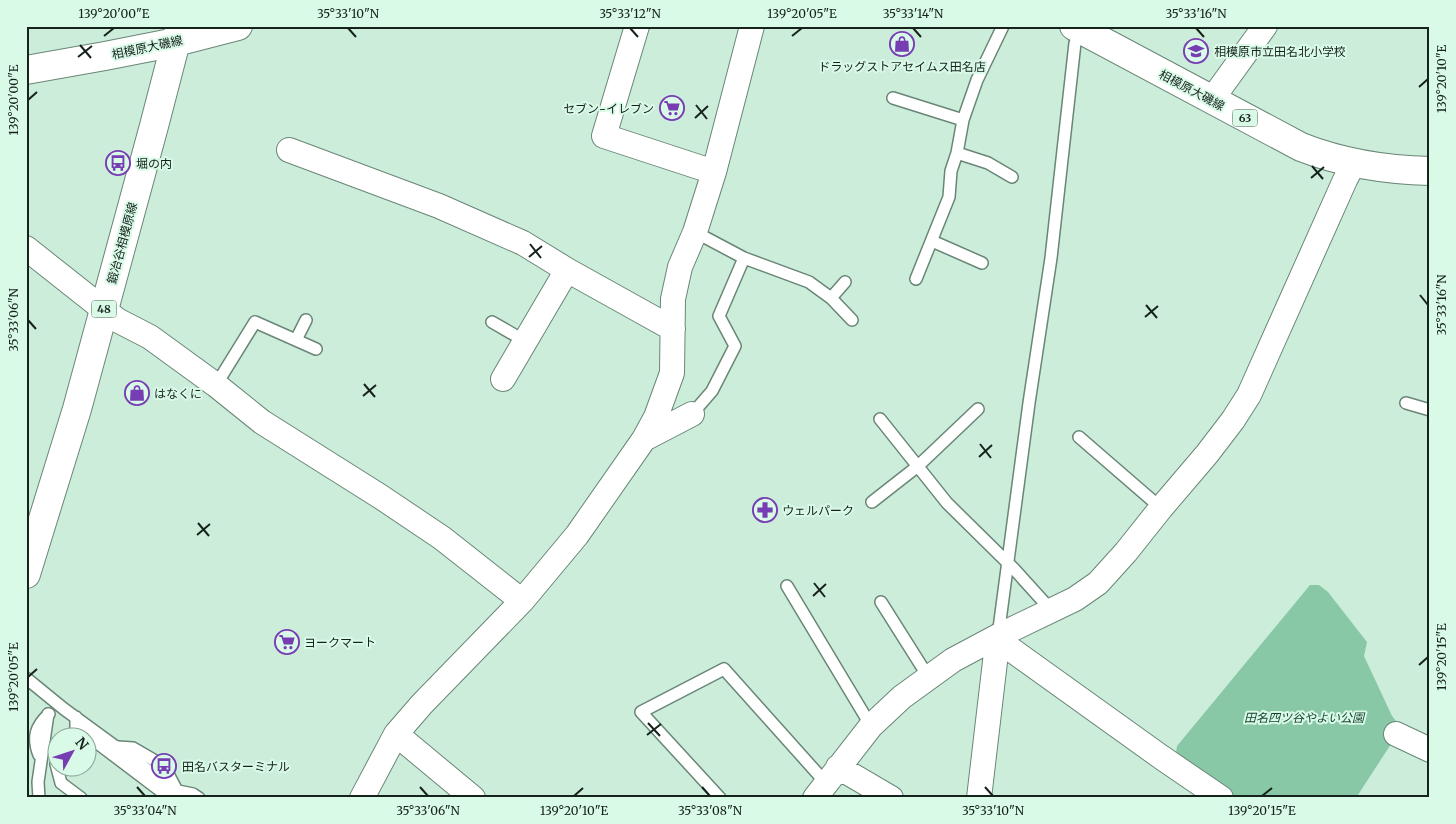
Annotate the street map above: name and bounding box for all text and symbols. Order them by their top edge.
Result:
text: 139°20'00"E [79,6,150,21]
text: 35°33'10"N [317,6,380,21]
text: 35°33'12"N [599,6,662,21]
text: 139°20'05"E [767,6,837,21]
text: 35°33'14"N [883,6,944,21]
text: 35°33'16"N [1165,6,1227,21]
shop icon: ドラッグストアセイムス田名店 [889,31,915,57]
street label: 相模原大磯線 [110,32,184,62]
school or university icon: 相模原市立田名北小学校 [1183,38,1209,64]
place label: 相模原市立田名北小学校 [1214,44,1346,59]
text: 139°20'10"E [1434,45,1449,113]
place label: ドラッグストアセイムス田名店 [818,59,986,74]
text: 139°20'00"E [6,64,21,135]
street label: 相模原大磯線 [1157,66,1227,114]
supermarket icon: セブン-イレブン [659,95,685,121]
place label: セブン-イレブン [563,101,654,116]
road number: 63 [1232,110,1258,126]
bus stop icon: 堀の内 [105,150,131,176]
place label: 堀の内 [136,156,172,171]
street label: 鍛冶谷相模原線 [104,200,140,286]
text: 35°33'16"N [1434,274,1449,336]
text: 35°33'06"N [6,288,21,352]
road number: 48 [92,300,116,318]
shop icon: はなくに [124,380,150,406]
place label: はなくに [154,386,202,401]
pharmacy icon: ウェルパーク [752,497,778,523]
place label: ウェルパーク [782,503,854,518]
text: 139°20'15"E [1434,623,1449,691]
supermarket icon: ヨークマート [274,629,300,655]
place label: ヨークマート [304,635,376,650]
text: 139°20'05"E [6,642,21,712]
park label: 田名四ツ谷やよい公園 [1244,710,1366,725]
north arrow [48,726,98,776]
text: N [72,734,92,754]
bus stop icon: 田名バスターミナル [151,753,177,779]
place label: 田名バスターミナル [182,759,290,774]
text: 35°33'04"N [113,803,177,818]
text: 35°33'06"N [396,803,460,818]
text: 139°20'10"E [540,803,608,818]
text: 35°33'08"N [678,803,743,818]
text: 35°33'10"N [962,803,1025,818]
text: 139°20'15"E [1228,803,1296,818]

